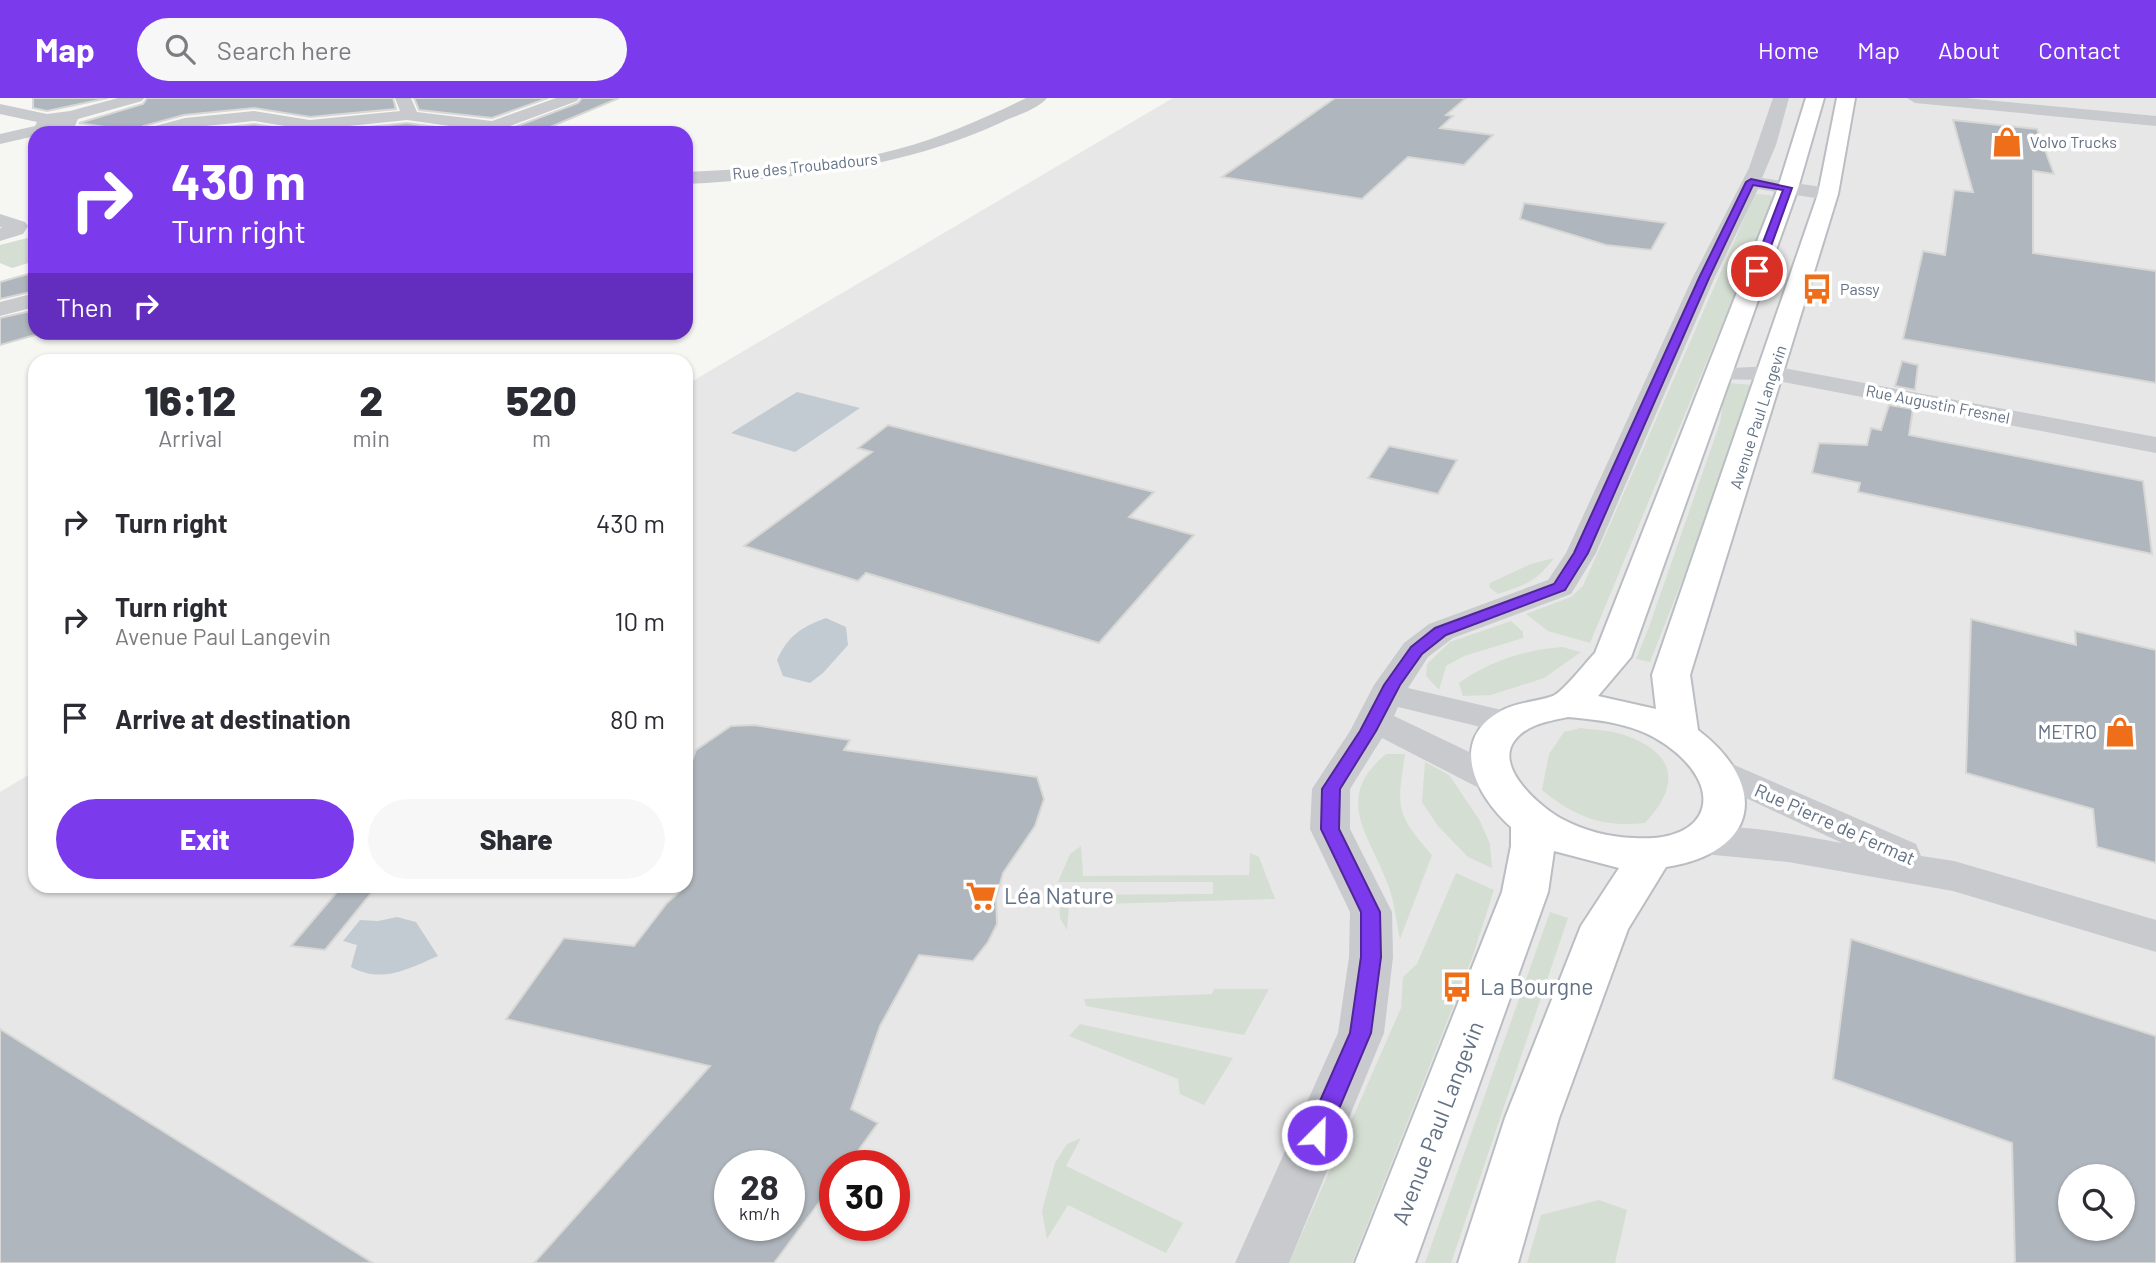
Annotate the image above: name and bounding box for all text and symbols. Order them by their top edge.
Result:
search box [137,18,627,81]
text: Map [35,29,95,69]
icon: search [161,30,199,68]
text: Search here [217,34,352,65]
text: Home [1758,35,1819,64]
text: Map [1857,35,1900,64]
text: About [1938,35,2000,64]
text: Contact [2038,35,2121,64]
shop icon: Volvo Trucks [1990,125,2024,159]
place label: Volvo Trucks [2030,132,2117,151]
street label: Rue des Troubadours [731,148,878,183]
text: 430 m [171,151,306,210]
icon: right [56,154,147,245]
text: Turn right [171,211,306,249]
pin [1727,241,1787,301]
icon: arrive [1738,252,1776,290]
bus stop icon: Passy [1800,272,1834,306]
place label: Passy [1840,279,1880,298]
icon: right [127,287,165,325]
text: Then [56,291,113,322]
street label: Avenue Paul Langevin [1725,342,1790,491]
text: 16:12 [144,374,236,424]
text: 2 [359,374,383,424]
text: 520 [506,374,577,424]
street label: Rue Augustin Fresnel [1864,380,2012,427]
text: Arrival [158,424,222,452]
text: min [353,424,390,452]
text: m [532,424,551,452]
icon: right [56,503,94,541]
text: Turn right [115,507,228,538]
text: 430 m [596,507,665,538]
text: Turn right [115,591,228,622]
icon: right [56,601,94,639]
text: 10 m [615,605,665,636]
text: Avenue Paul Langevin [115,622,331,650]
icon: arrive [56,699,94,737]
text: Arrive at destination [115,703,351,734]
text: 80 m [610,703,665,734]
shop icon: METRO [2103,715,2137,749]
place label: METRO [2038,720,2097,743]
street label: Rue Pierre de Fermat [1751,778,1919,869]
button: Exit [56,799,354,879]
button: Share [368,799,665,879]
supermarket icon: Léa Nature [964,879,998,913]
place label: Léa Nature [1004,881,1114,909]
bus stop icon: La Bourgne [1440,970,1474,1004]
place label: La Bourgne [1480,972,1594,1000]
street label: Avenue Paul Langevin [1385,1017,1489,1228]
position arrow [1280,1098,1354,1172]
speed limit sign: 30 [819,1150,910,1241]
map controls [2058,1164,2135,1241]
button: search [2058,1164,2135,1241]
text: 28 [740,1165,779,1207]
text: km/h [739,1202,780,1224]

